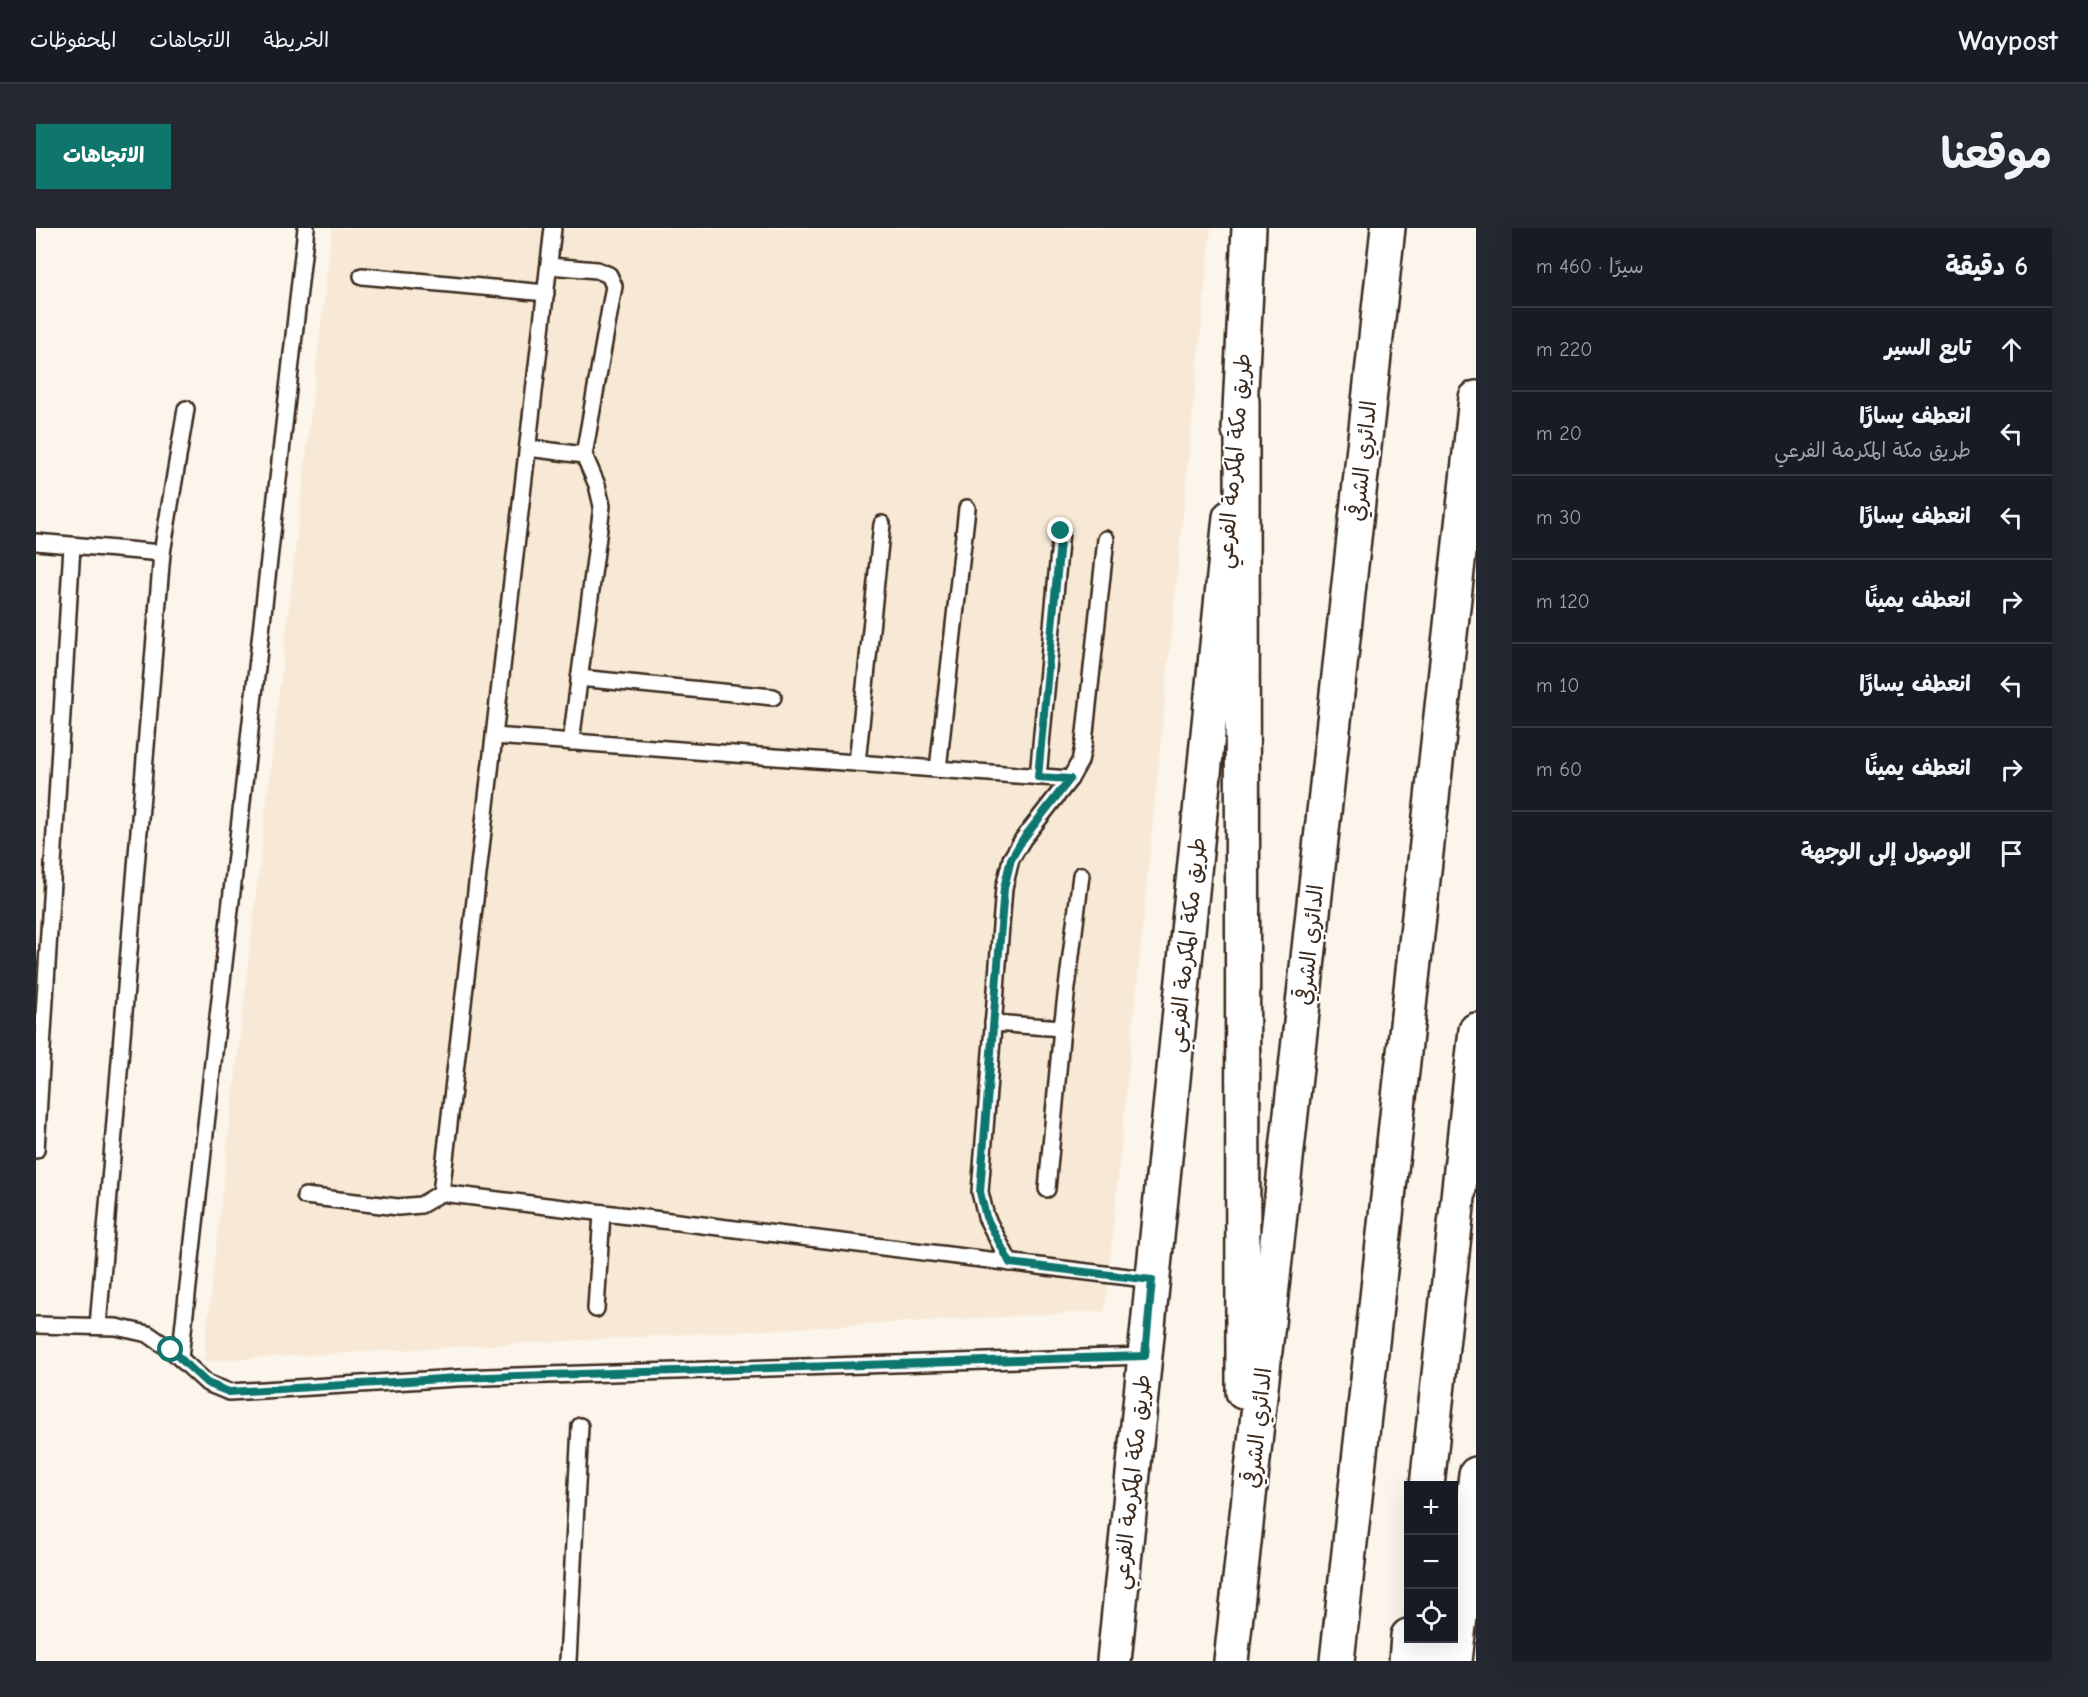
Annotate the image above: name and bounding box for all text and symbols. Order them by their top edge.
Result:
text: Waypost [1958,25,2058,57]
text: المحفوظات [30,28,116,52]
text: الاتجاهات [149,28,231,52]
text: الخريطة [264,28,329,52]
button: الاتجاهات [36,124,171,189]
text: موقعنا [1941,130,2052,179]
text: 6 دقيقة [1945,252,2028,282]
text: سيرًا · 460 m [1536,255,1644,278]
icon: ahead [1995,333,2028,366]
text: تابع السير [1885,335,1971,361]
text: 220 m [1536,338,1592,361]
street label: طريق مكة المكرمة الفرعي [1212,352,1262,570]
street label: الدائري الشرقي [1343,399,1385,523]
text: انعطف يسارًا [1859,403,1971,429]
icon: left [1995,417,2028,450]
text: 20 m [1536,422,1582,445]
text: طريق مكة المكرمة الفرعي [1774,439,1971,462]
icon: left [1995,501,2028,534]
text: انعطف يسارًا [1859,503,1971,529]
text: 30 m [1536,506,1582,529]
route end [1047,517,1073,543]
icon: right [1995,585,2028,618]
text: انعطف يمينًا [1865,587,1971,613]
text: 120 m [1536,590,1590,613]
icon: left [1995,669,2028,702]
text: انعطف يسارًا [1859,671,1971,697]
text: 10 m [1536,674,1579,697]
icon: right [1995,753,2028,786]
text: انعطف يمينًا [1865,755,1971,781]
text: 60 m [1536,758,1582,781]
street label: طريق مكة المكرمة الفرعي [1163,836,1217,1055]
icon: arrive [1995,837,2028,870]
text: الوصول إلى الوجهة [1801,839,1971,865]
street label: الدائري الشرقي [1290,883,1332,1007]
route start [157,1336,183,1362]
street label: الدائري الشرقي [1238,1366,1280,1490]
street label: طريق مكة المكرمة الفرعي [1108,1373,1162,1592]
map controls [1404,1481,1458,1643]
button: + [1404,1481,1458,1535]
button: − [1404,1535,1458,1589]
button: locate [1404,1589,1458,1643]

